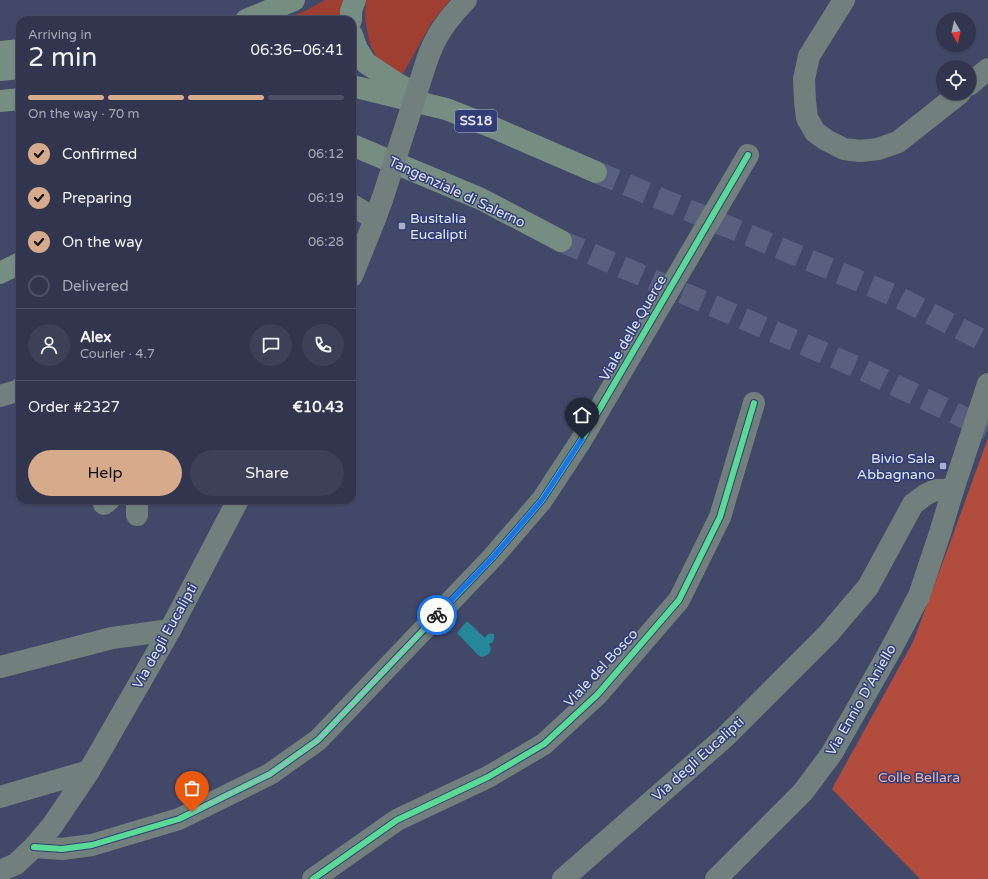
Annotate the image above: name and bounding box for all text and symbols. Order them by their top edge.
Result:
north arrow [936,12,976,52]
map controls [936,12,976,100]
text: Arriving in [28,27,92,43]
text: 06:36–06:41 [251,41,344,59]
text: 2 min [28,42,97,73]
button: locate [936,60,976,100]
text: On the way · 70 m [28,106,140,122]
road number: SS18 [455,110,497,132]
icon: check [28,143,50,165]
text: Confirmed [62,145,137,163]
text: 06:12 [308,146,344,162]
street label: Tangenziale di Salerno [386,153,528,231]
icon: check [28,187,50,209]
text: Preparing [62,189,132,207]
text: 06:19 [308,190,344,206]
place label: Busitalia Eucalipti [410,210,467,243]
marker: Busitalia Eucalipti [397,221,407,231]
icon: check [28,231,50,253]
text: On the way [62,233,142,251]
text: 06:28 [308,234,344,250]
street label: Viale delle Querce [596,272,670,384]
text: Delivered [62,277,129,295]
button: person [28,324,70,366]
button: chat [250,324,292,366]
button: phone [302,324,344,366]
text: Alex [80,328,111,346]
text: Courier · 4.7 [80,346,155,362]
text: Order #2327 [28,398,120,416]
text: €10.43 [292,398,344,416]
pin [565,398,599,439]
icon: home [571,404,593,426]
button: Help [28,450,182,496]
button: Share [190,450,344,496]
place label: Bivio Sala Abbagnano [857,450,935,483]
marker: Bivio Sala Abbagnano [938,461,948,471]
street label: Via degli Eucalipti [129,580,201,692]
courier [417,595,457,635]
icon: bike [426,604,448,626]
street label: Viale del Bosco [560,625,642,711]
street label: Via Ennio D'Aniello [822,641,900,759]
street label: Via degli Eucalipti [648,713,748,805]
park label: Colle Bellara [878,769,960,786]
pin [175,771,209,812]
icon: bag [181,777,203,799]

